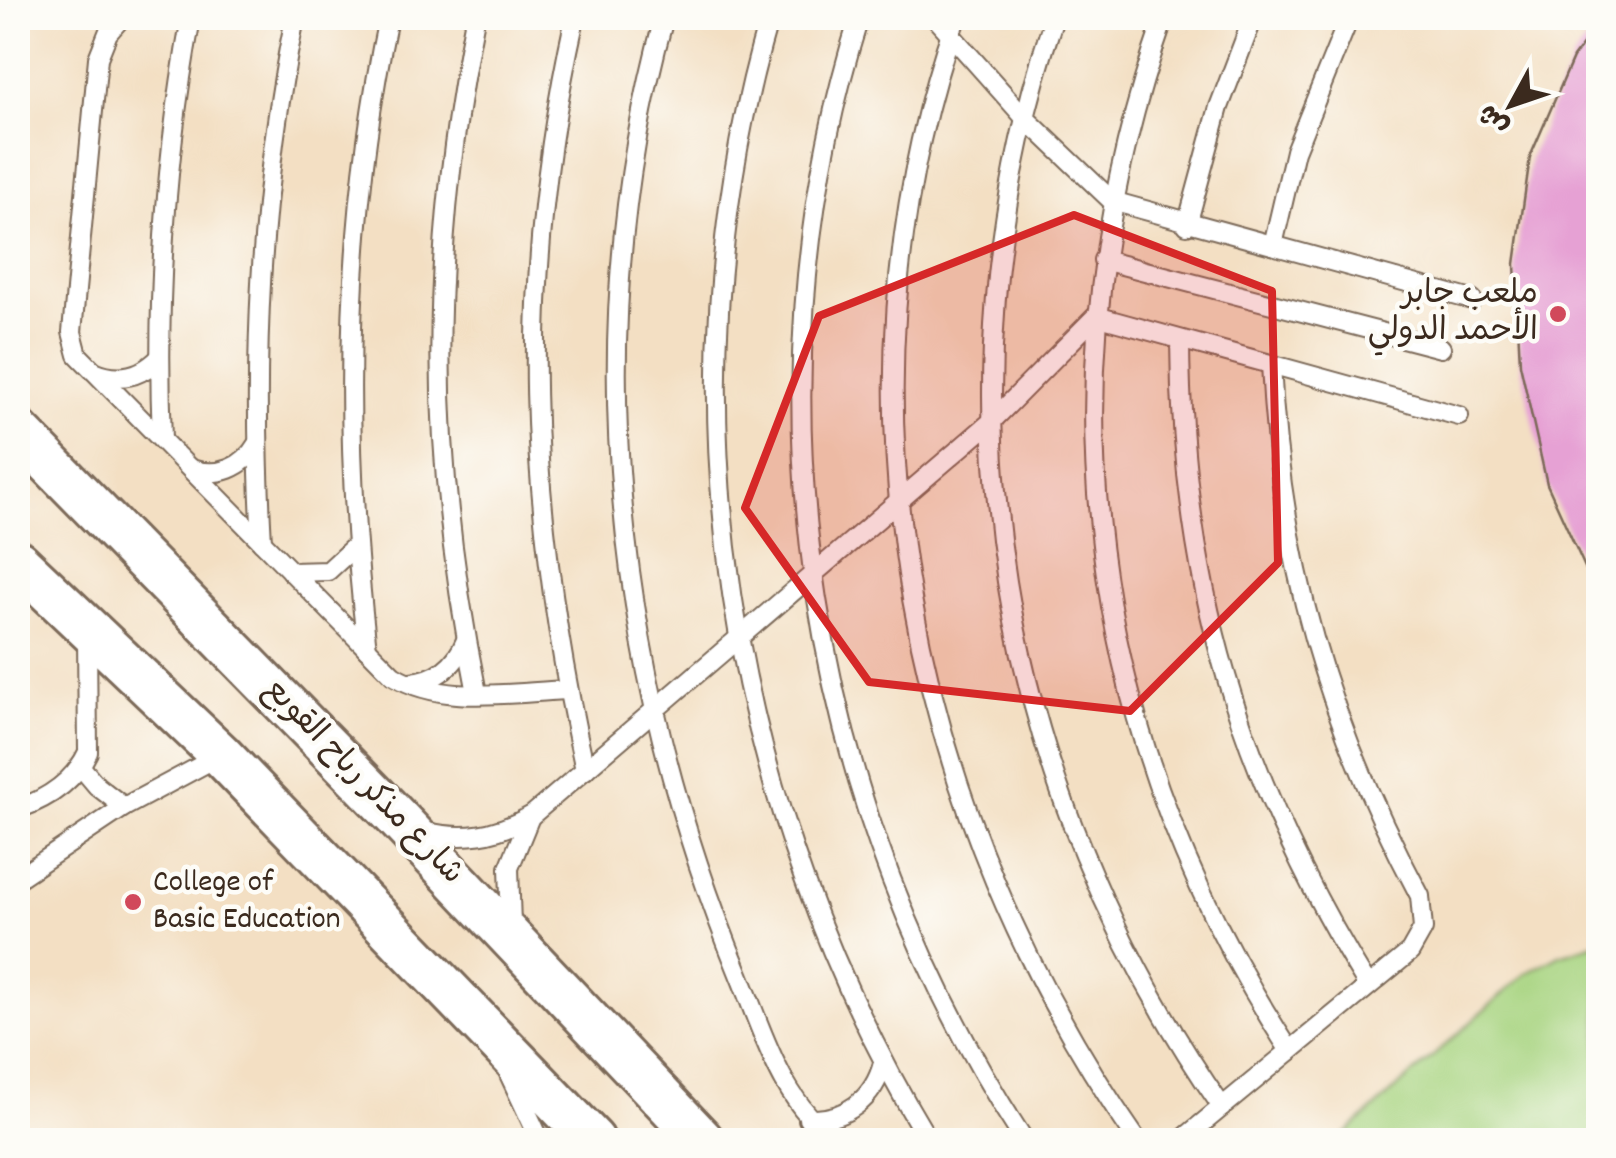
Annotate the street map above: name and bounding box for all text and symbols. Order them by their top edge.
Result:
north arrow [1461,55,1561,155]
text: ش [1470,93,1521,143]
place label: ملعب جابر الأحمد الدولي [1368,273,1538,356]
marker: ملعب جابر الأحمد الدولي [1547,303,1569,325]
street label: شارع مذكر رباح القوبع [251,669,473,897]
place label: College of Basic Education [153,861,341,944]
marker: College of Basic Education [122,891,144,913]

